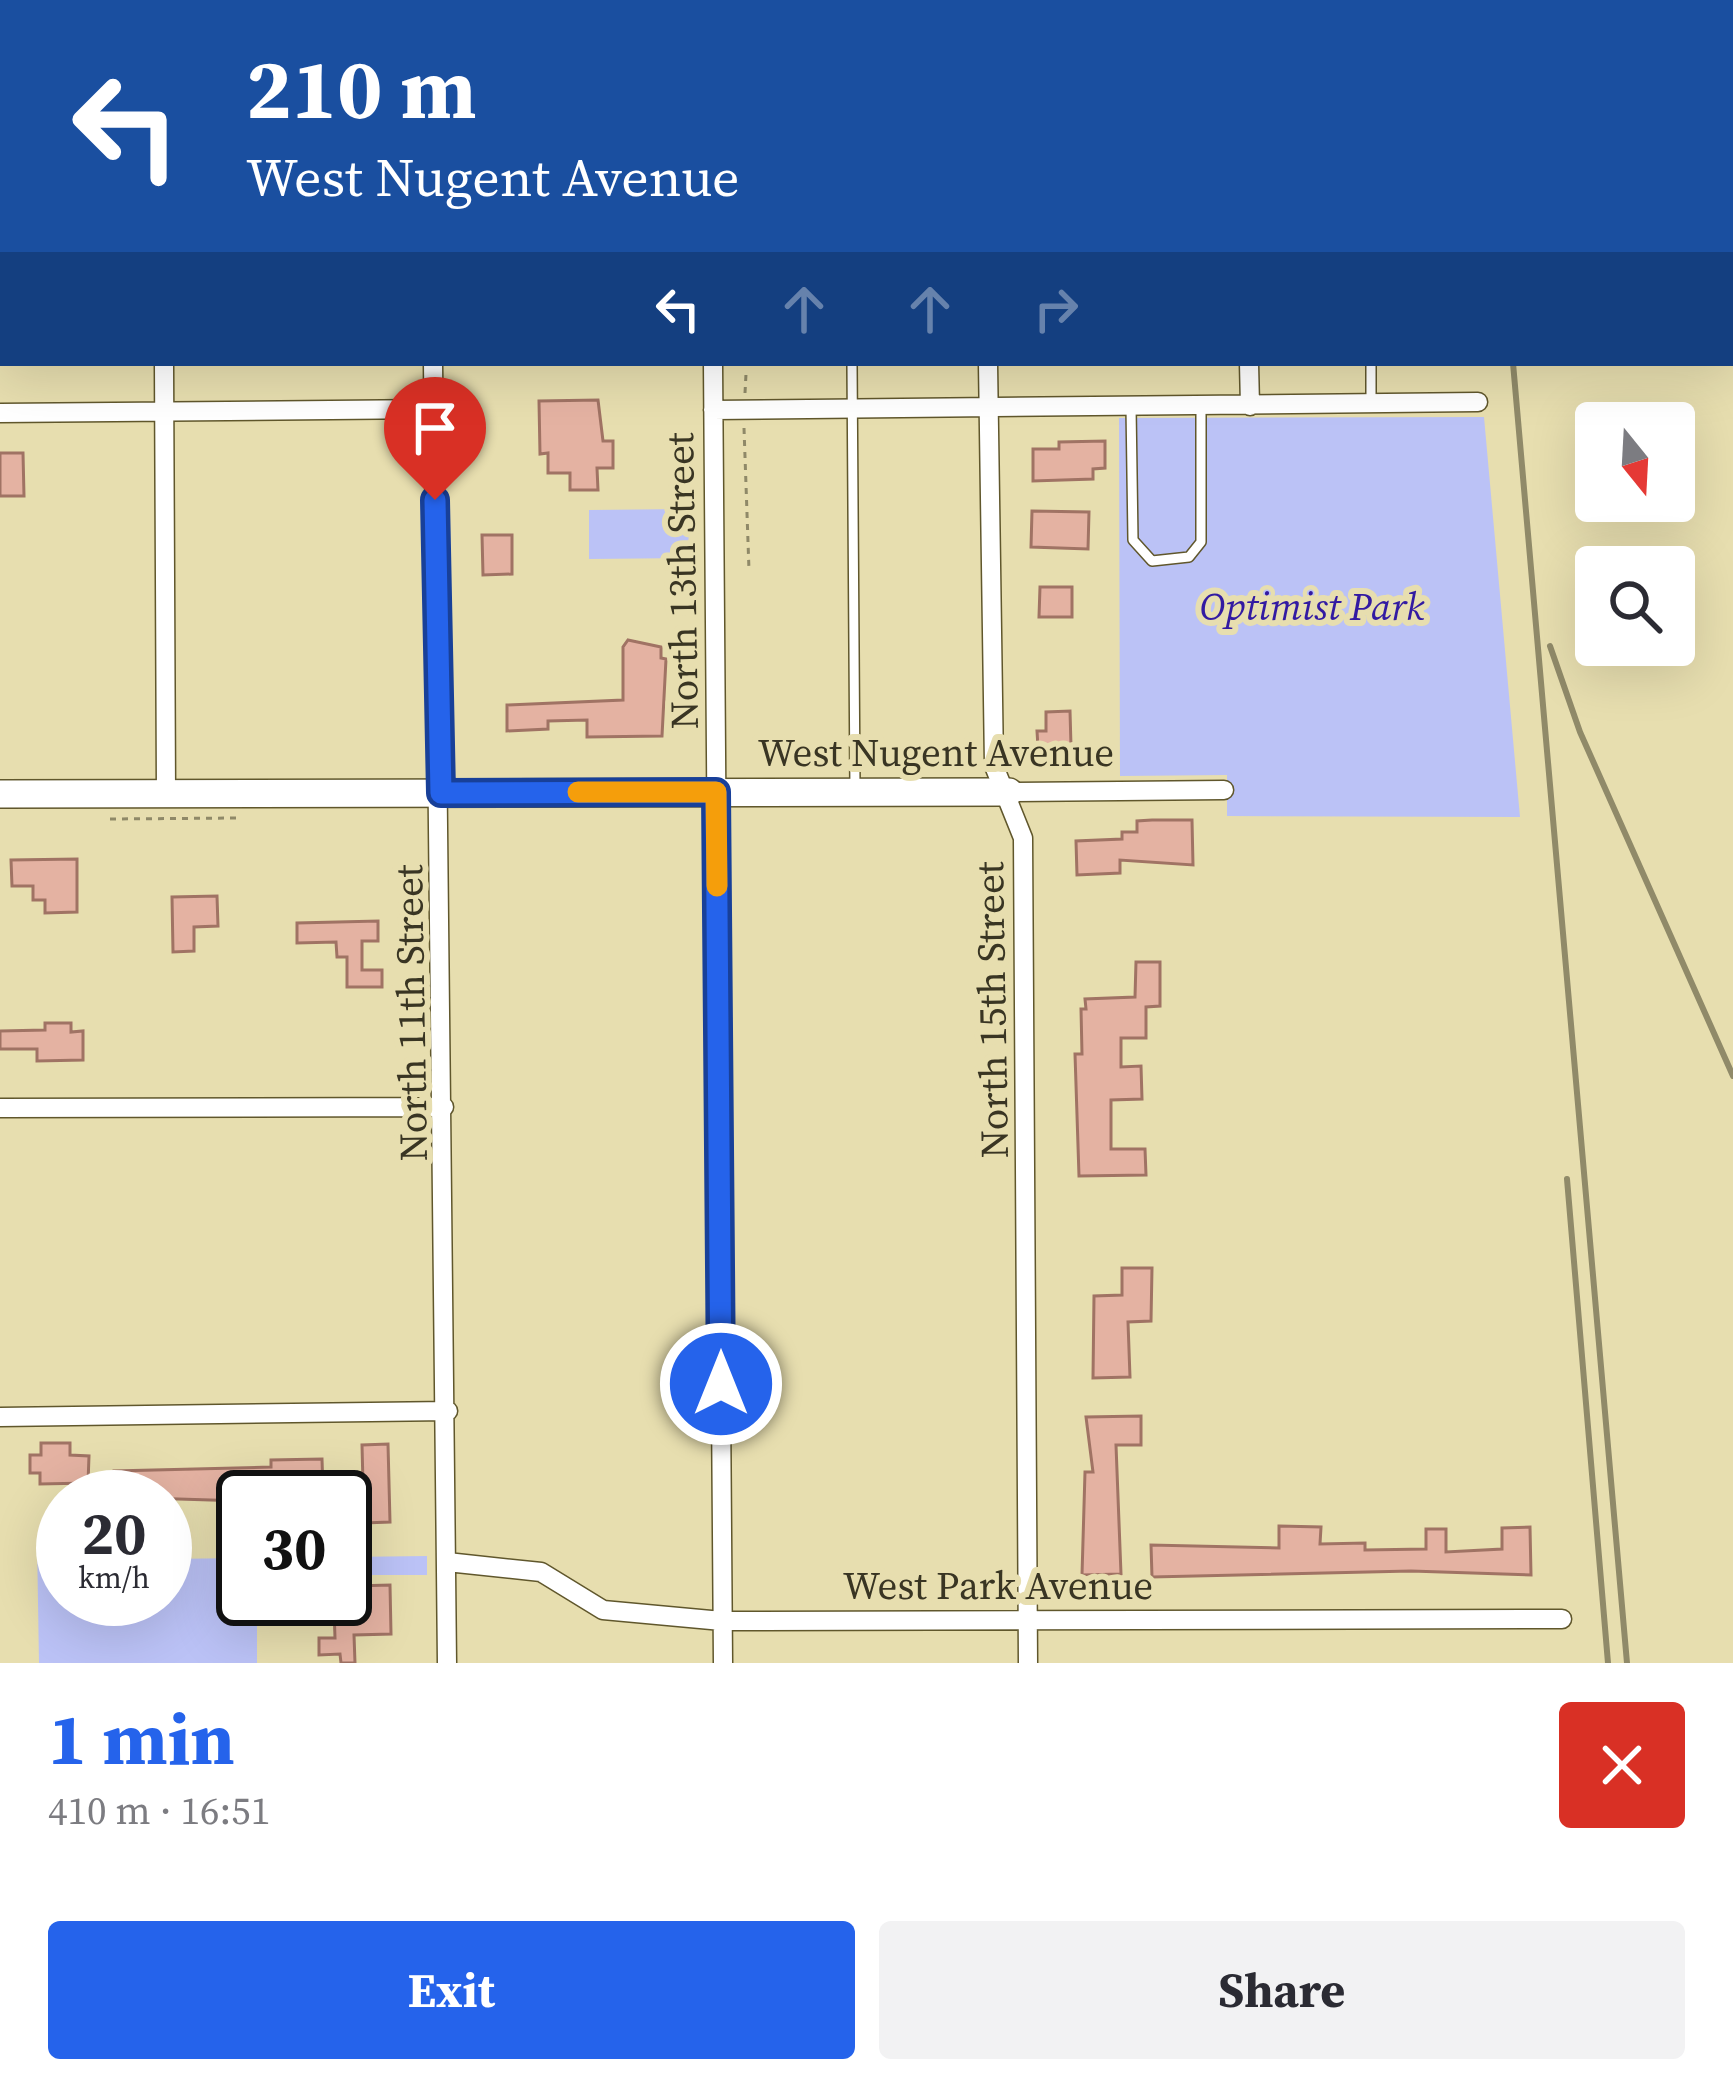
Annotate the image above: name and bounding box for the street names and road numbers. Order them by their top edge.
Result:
street label: North 13th Street [653,432,711,730]
street label: West Nugent Avenue [758,726,1114,779]
street label: North 15th Street [963,861,1021,1159]
street label: North 11th Street [382,864,440,1162]
street label: West Park Avenue [843,1559,1153,1612]

